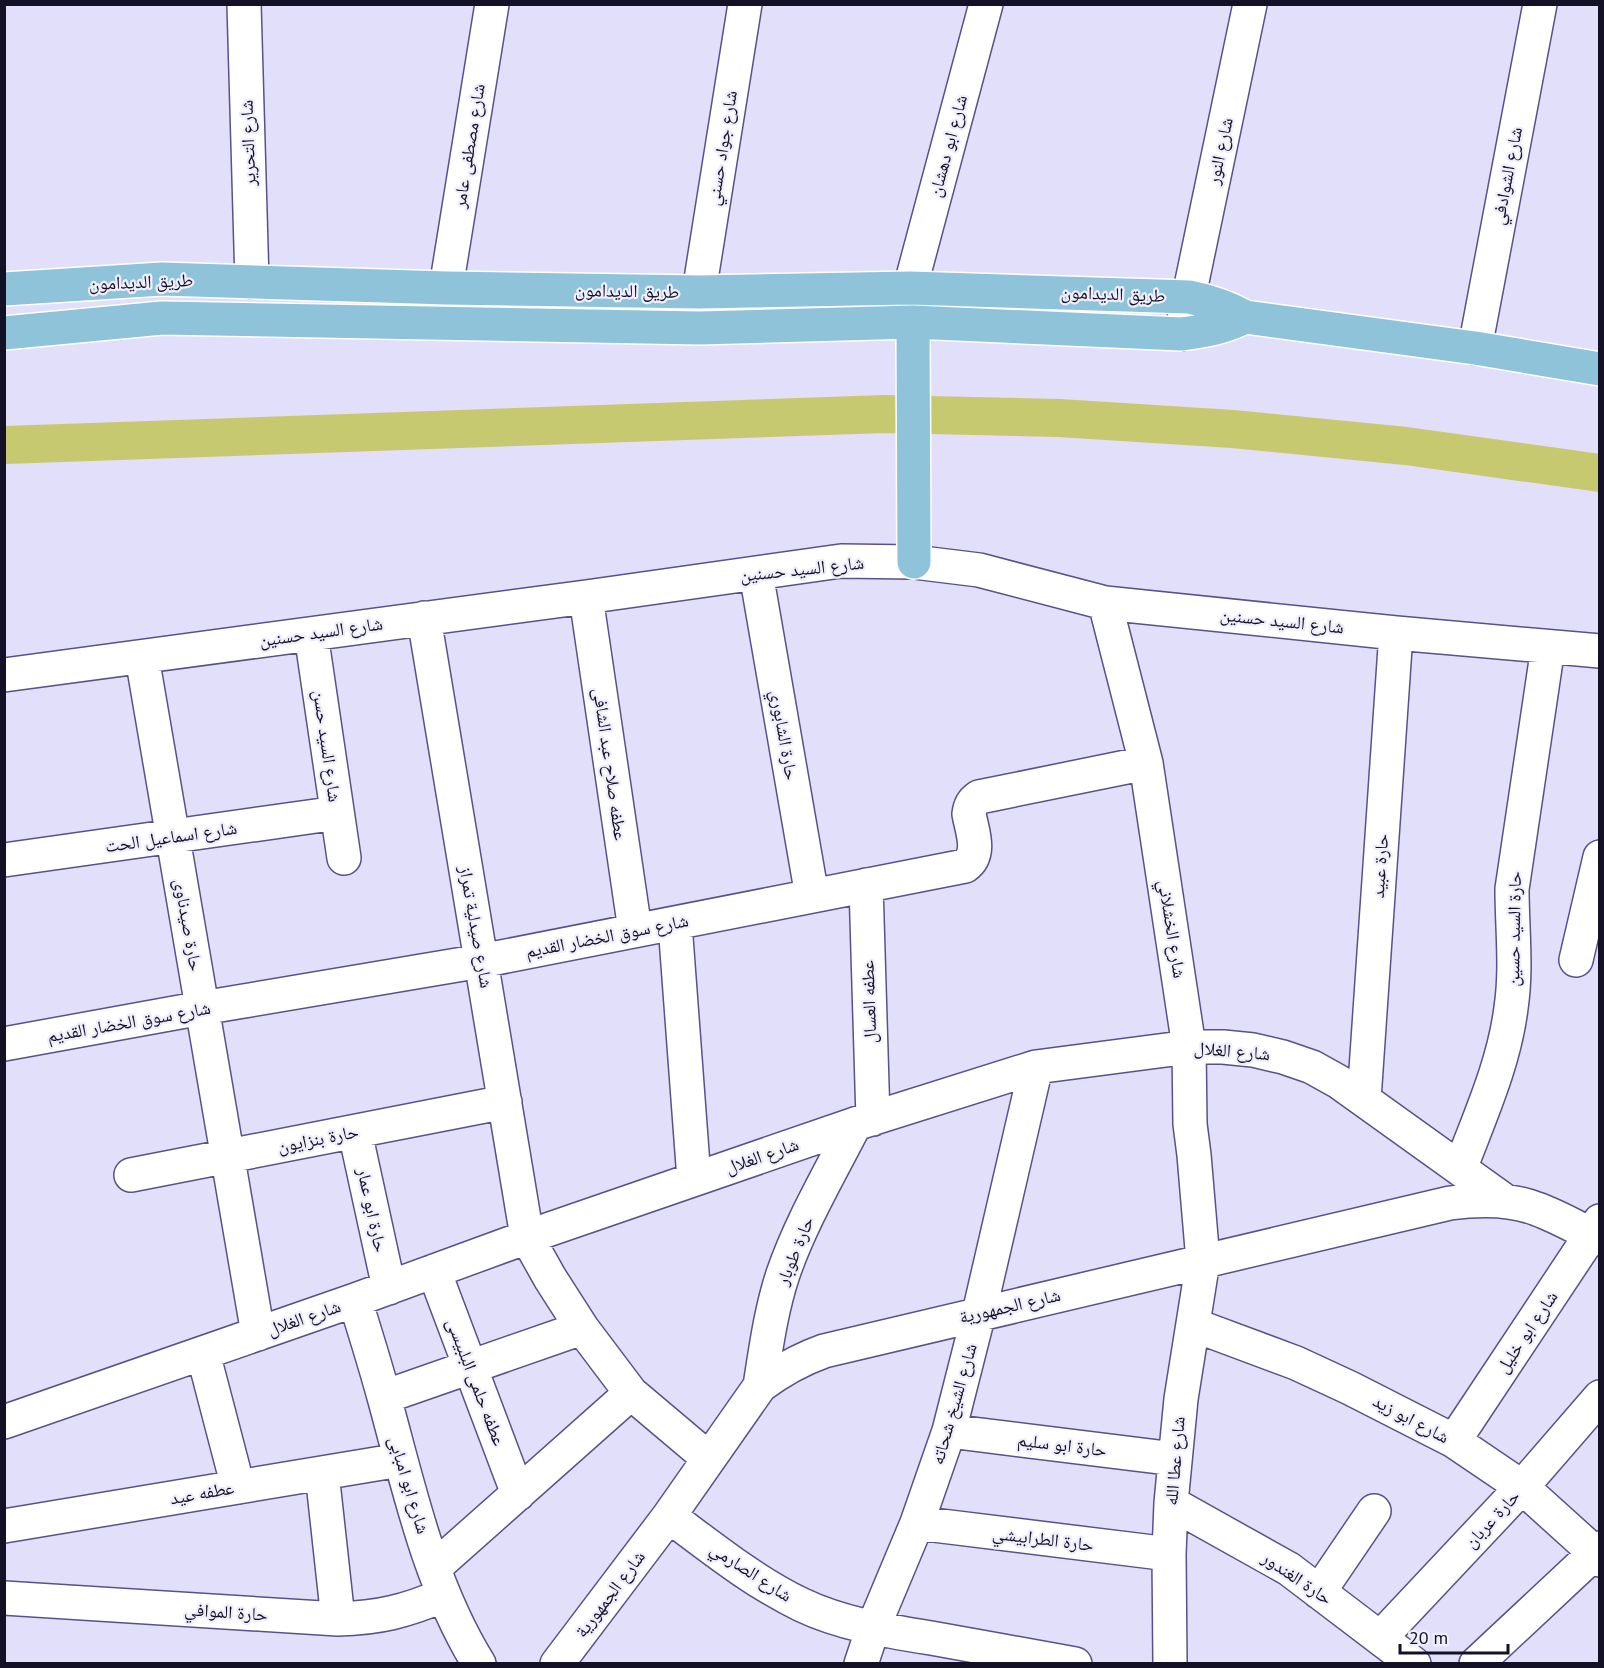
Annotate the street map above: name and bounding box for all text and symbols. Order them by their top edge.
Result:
street label: شارع مصطفى عامر [447,82,490,211]
street label: شارع جواد حسني [701,89,746,208]
street label: شارع ابو دهشان [923,92,972,200]
street label: شارع التحرير [235,99,261,188]
street label: شارع النور [1201,115,1238,187]
street label: شارع الشوادفي [1486,125,1531,227]
street label: طريق الديدامون [88,268,194,295]
street label: طريق الديدامون [575,278,679,303]
street label: طريق الديدامون [1060,280,1166,307]
street label: شارع السيد حسنين [739,551,865,586]
street label: شارع السيد حسنين [1219,603,1345,638]
street label: شارع السيد حسنين [258,611,384,652]
street label: عطفه صلاح عبد الشافى [587,686,633,842]
street label: شارع السيد حسن [308,688,347,803]
street label: حارة الشابوري [762,688,804,782]
street label: شارع اسماعيل الحت [104,816,238,857]
street label: حارة عبيد [1366,833,1393,899]
street label: شارع صيدلية تمراز [454,863,499,990]
street label: حارة السيد حسين [1501,871,1526,987]
street label: حارة صيدناوى [169,877,208,973]
street label: شارع الخشلاني [1150,878,1192,980]
street label: شارع سوق الخضار القديم [524,908,690,964]
street label: عطفه العسال [856,960,881,1044]
street label: شارع سوق الخضار القديم [45,996,213,1048]
street label: شارع الغلال [1193,1036,1271,1065]
street label: حارة بنزايون [275,1119,360,1158]
street label: شارع الغلال [722,1132,802,1179]
street label: حارة ابو عمار [352,1165,393,1254]
street label: حارة طوبار [770,1213,819,1289]
street label: شارع الجمهورية [957,1283,1063,1328]
street label: شارع ابو خليل [1491,1286,1563,1377]
street label: شارع الغلال [264,1294,344,1341]
street label: عطفه حلمى البلبيسى [442,1315,511,1449]
street label: شارع الشيخ شحاته [925,1341,983,1467]
street label: شارع ابو زيد [1369,1389,1453,1448]
street label: شارع عطا الله [1159,1415,1190,1507]
street label: حارة ابو سليم [1016,1428,1108,1462]
street label: شارع ابو امبابى [384,1433,435,1537]
street label: عطفه عيد [168,1476,236,1509]
street label: حارة عربان [1459,1485,1524,1553]
street label: حارة الطرابيشي [991,1521,1095,1560]
street label: شارع الصارمي [704,1537,797,1610]
street label: حارة الغندور [1257,1545,1337,1609]
street label: شارع الجمهورية [569,1546,650,1642]
street label: حارة الموافي [183,1597,268,1629]
scale bar [1400,1617,1508,1655]
text: 20 m [1409,1626,1448,1649]

